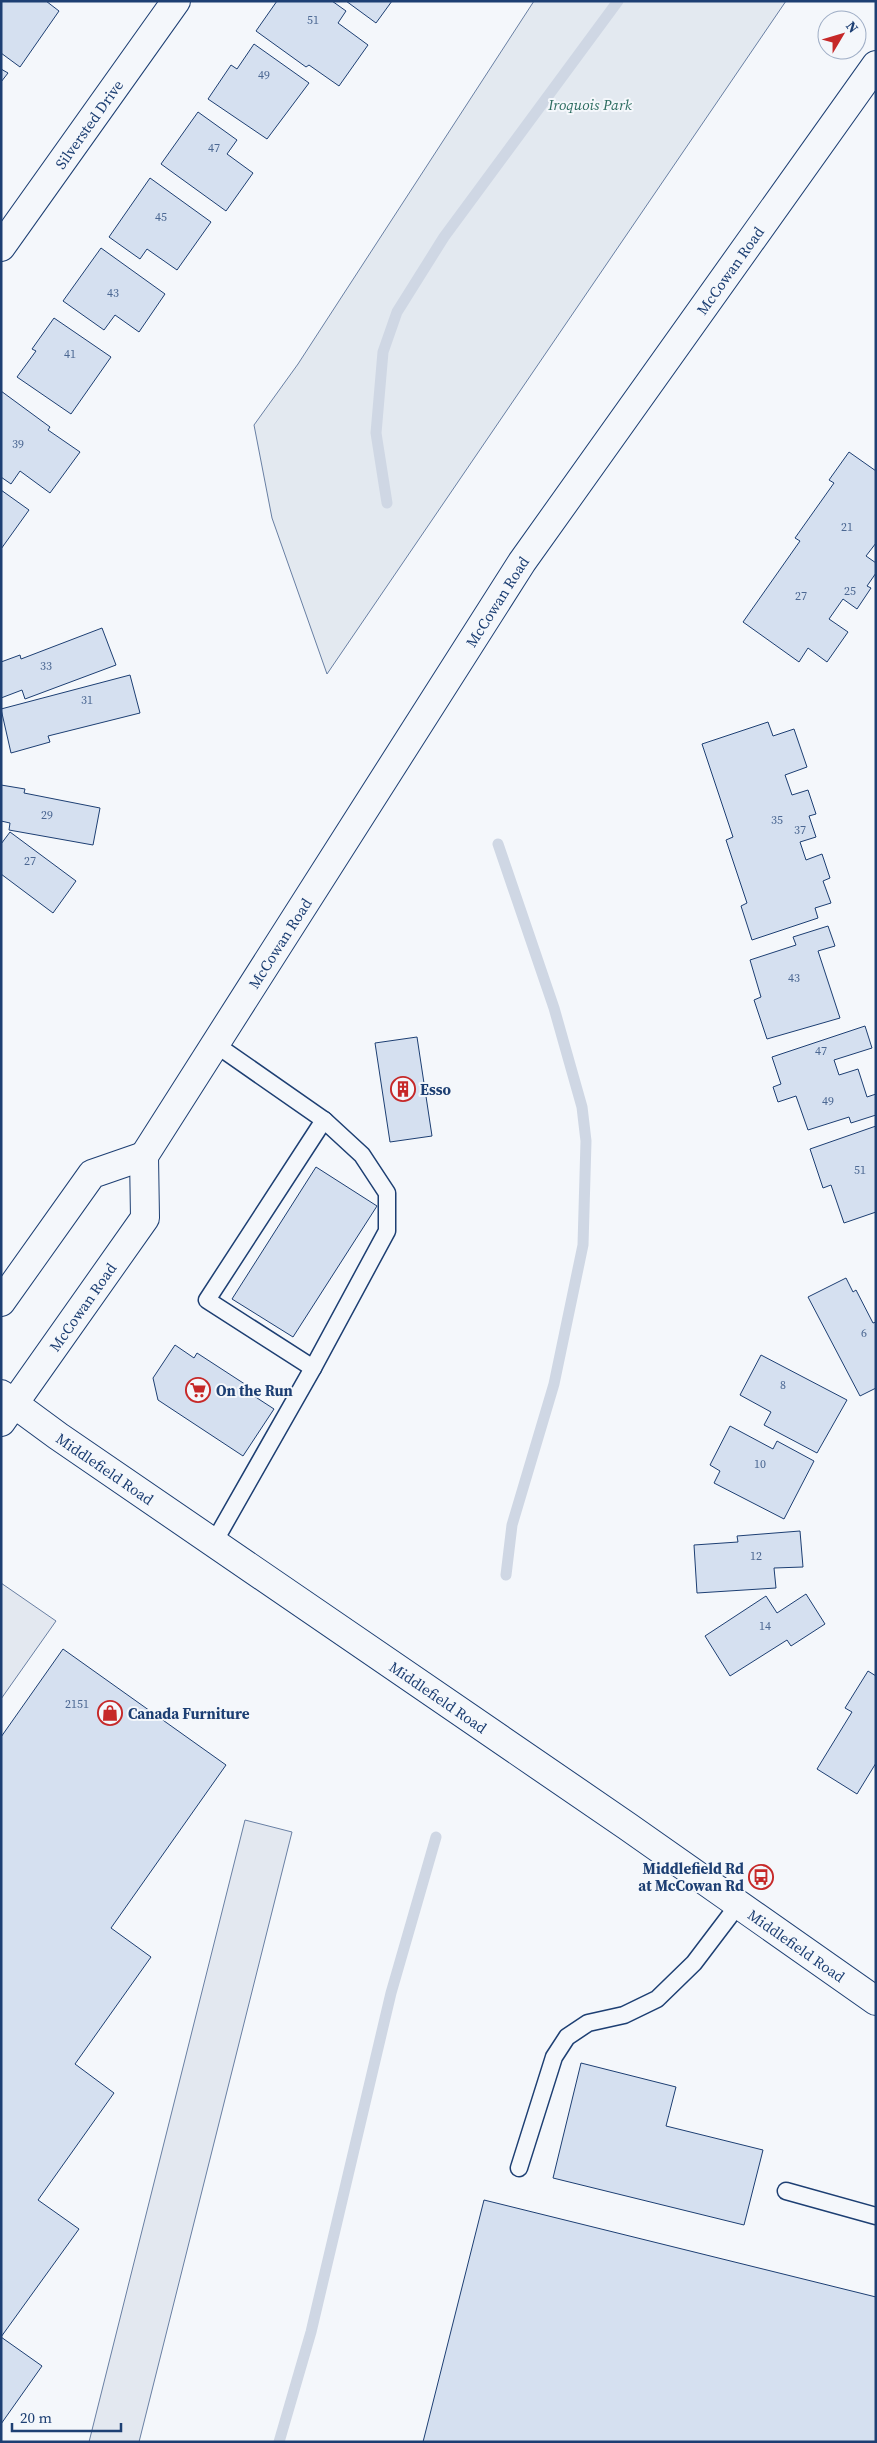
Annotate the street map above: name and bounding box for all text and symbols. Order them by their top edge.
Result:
north arrow [817,10,867,60]
house number: 51 [307,12,319,28]
text: N [841,17,863,37]
house number: 49 [258,67,270,83]
street label: Silversted Drive [50,75,128,173]
park label: Iroquois Park [547,94,633,115]
house number: 47 [208,140,220,156]
house number: 45 [155,209,167,225]
street label: McCowan Road [691,222,769,319]
house number: 43 [107,285,119,301]
house number: 41 [64,346,76,362]
house number: 39 [12,436,24,452]
house number: 21 [841,519,853,535]
street label: McCowan Road [460,551,534,651]
house number: 25 [844,583,856,599]
house number: 27 [795,588,807,604]
house number: 33 [40,658,52,674]
house number: 31 [81,692,93,708]
house number: 29 [41,807,53,823]
house number: 35 [771,812,783,828]
house number: 37 [794,822,806,838]
house number: 27 [24,853,36,869]
street label: McCowan Road [243,893,316,993]
house number: 43 [788,970,800,986]
house number: 47 [815,1043,827,1059]
building icon: Esso [390,1076,416,1102]
place label: Esso [420,1079,452,1100]
house number: 49 [822,1093,834,1109]
house number: 51 [854,1162,866,1178]
street label: McCowan Road [44,1258,121,1355]
house number: 6 [861,1325,867,1341]
supermarket icon: On the Run [185,1377,211,1403]
house number: 8 [780,1377,786,1393]
place label: On the Run [216,1380,293,1401]
street label: Middlefield Road [52,1427,159,1510]
house number: 10 [754,1456,766,1472]
house number: 12 [750,1548,762,1564]
house number: 14 [759,1618,771,1634]
street label: Middlefield Road [385,1656,492,1738]
house number: 2151 [65,1696,89,1712]
shop icon: Canada Furniture [97,1700,123,1726]
place label: Canada Furniture [128,1703,250,1724]
place label: Middlefield Rd at McCowan Rd [638,1858,744,1896]
bus stop icon: Middlefield Rd at McCowan Rd [748,1864,774,1890]
street label: Middlefield Road [744,1904,850,1987]
scale bar [12,2400,121,2432]
text: 20 m [20,2407,52,2428]

